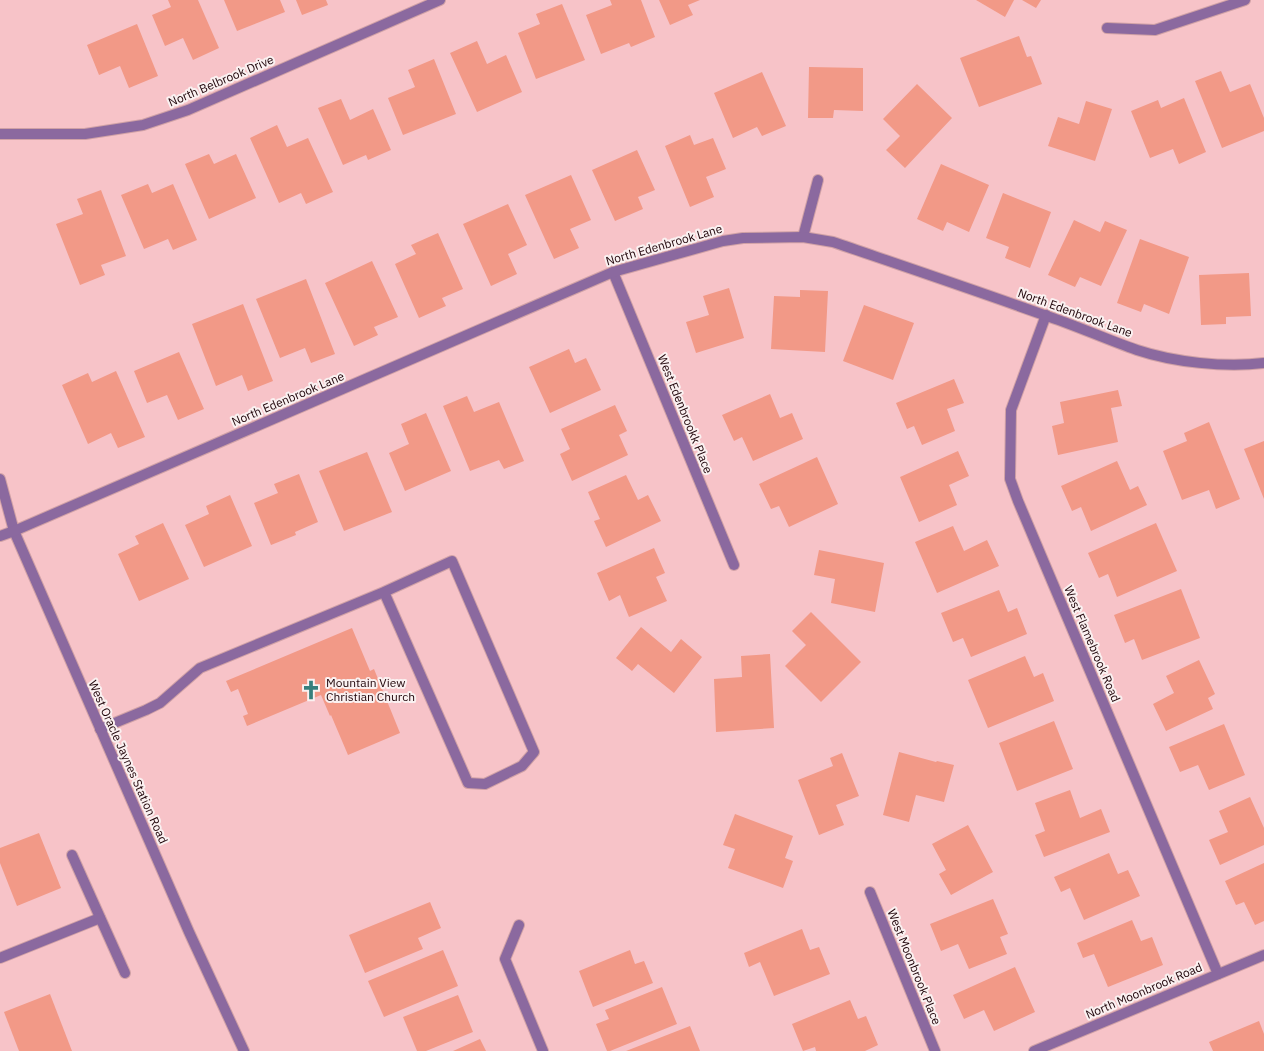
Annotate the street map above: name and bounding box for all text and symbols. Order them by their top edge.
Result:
street label: North Belbrook Drive [166,51,276,110]
street label: North Edenbrook Lane [604,221,724,268]
street label: North Edenbrook Lane [1016,285,1135,340]
street label: West Edenbrookk Place [655,352,716,476]
street label: North Edenbrook Lane [229,368,347,429]
street label: West Flamebrook Road [1061,583,1124,704]
place label: Mountain View Christian Church [326,675,415,704]
street label: West Oracle Jaynes Station Road [86,678,171,846]
church icon: Mountain View Christian Church [300,679,322,701]
street label: West Moonbrook Place [884,907,945,1027]
street label: North Moonbrook Road [1083,959,1204,1022]

